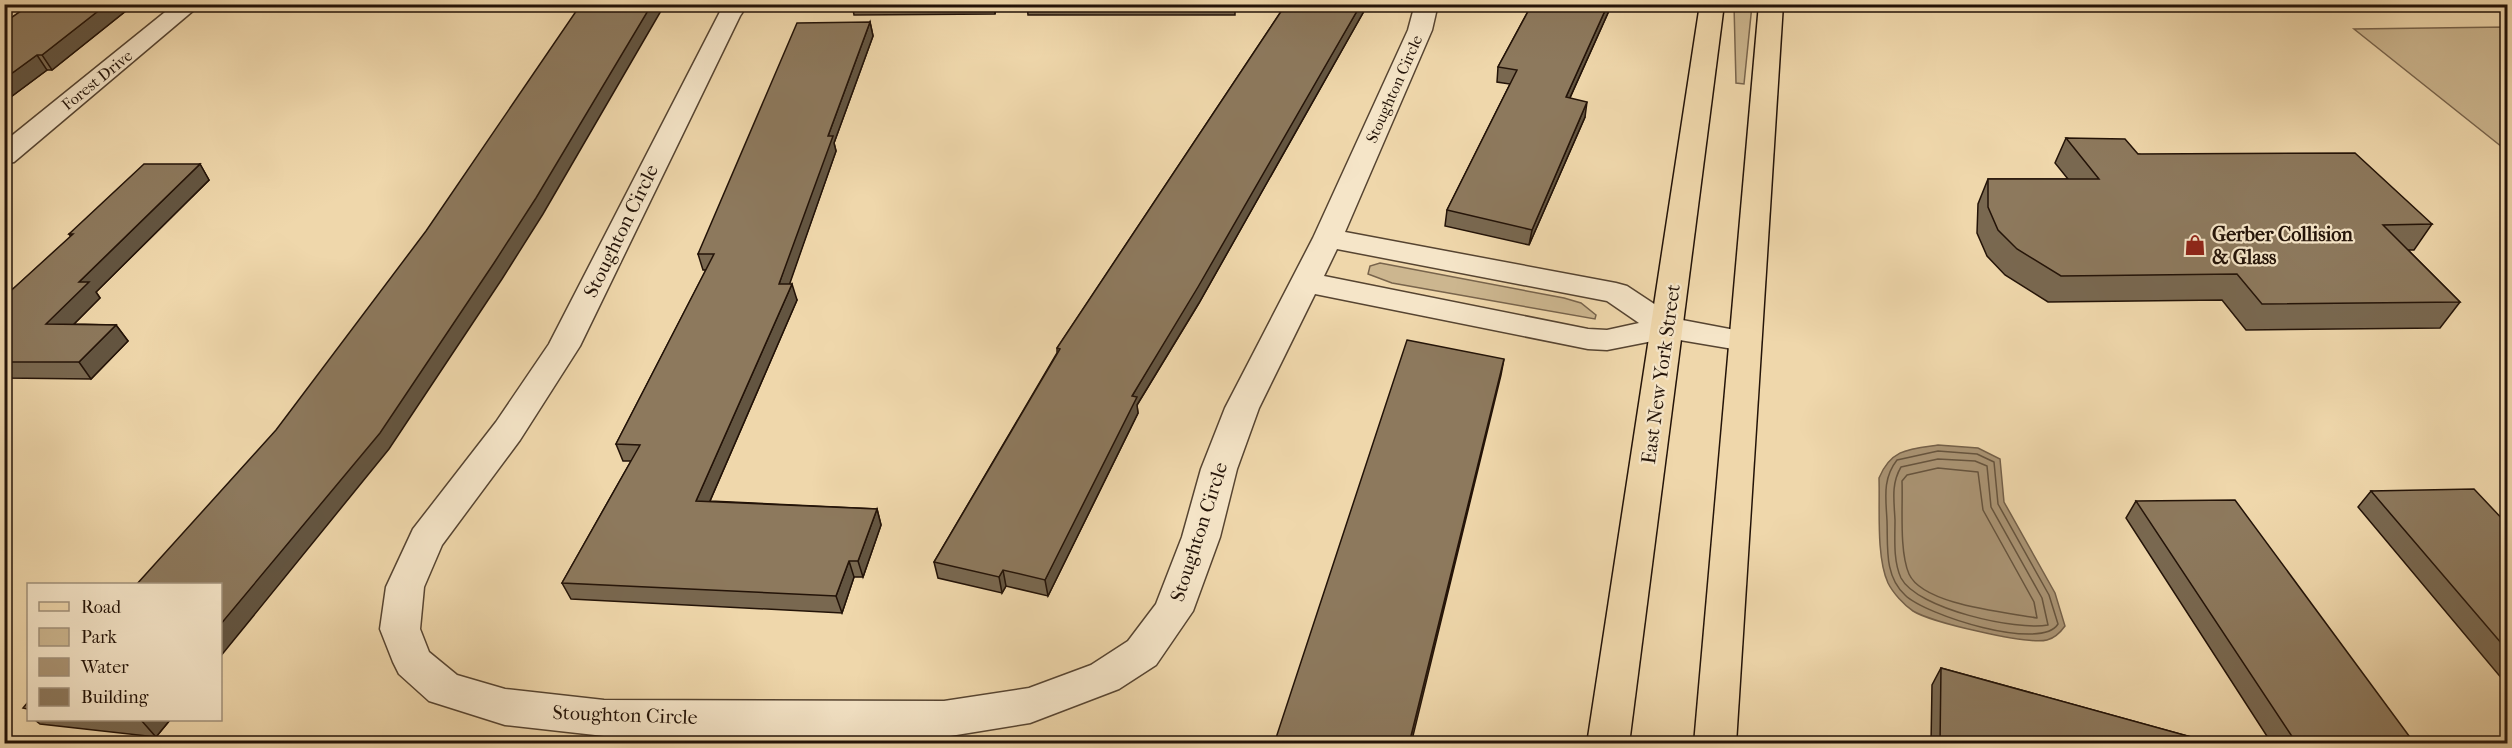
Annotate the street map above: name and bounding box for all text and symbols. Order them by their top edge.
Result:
street label: Stoughton Circle [1362,32,1426,146]
street label: Forest Drive [58,46,136,114]
street label: Stoughton Circle [579,161,663,301]
place label: Gerber Collision & Glass [2212,223,2353,269]
shop icon: Gerber Collision & Glass [2183,233,2207,257]
street label: East New York Street [1637,283,1685,465]
street label: Stoughton Circle [1166,459,1232,605]
legend [27,583,222,721]
text: Road [81,597,121,618]
text: Park [81,627,118,648]
text: Water [80,657,129,678]
text: Building [81,687,149,708]
street label: Stoughton Circle [552,701,698,729]

